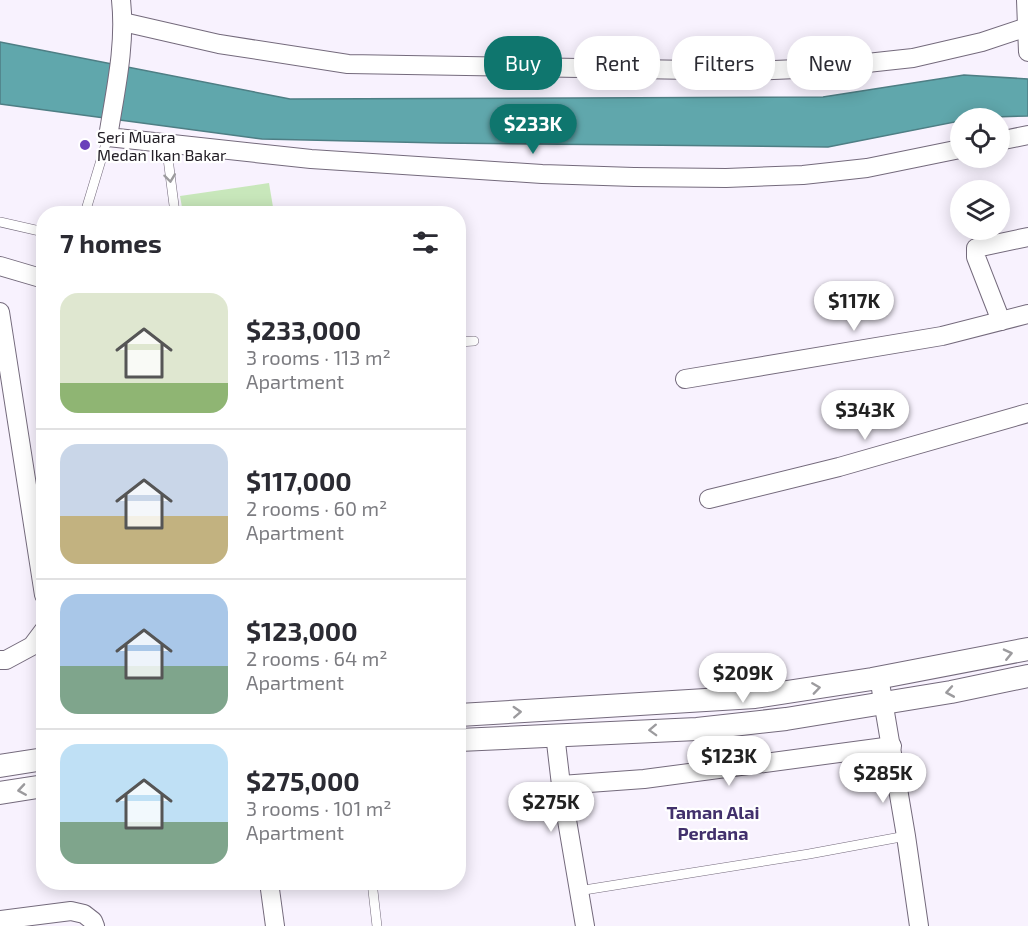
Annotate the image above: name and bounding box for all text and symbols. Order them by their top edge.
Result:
chip: Buy [484,36,562,90]
chip: Rent [574,36,660,90]
chip: Filters [672,36,775,90]
chip: New [787,36,873,90]
pin: $233K [491,104,575,155]
map controls [950,108,1010,240]
button: locate [950,108,1010,168]
text: $233K [504,111,562,135]
place label: Seri Muara Medan Ikan Bakar [97,127,227,164]
marker: Seri Muara Medan Ikan Bakar [78,138,92,152]
one-way arrow [164,173,176,183]
button: layers [950,180,1010,240]
icon: filters [409,226,442,259]
text: 7 homes [60,227,162,258]
pin: $117K [812,281,896,332]
text: $117K [828,288,880,312]
text: $233,000 [246,314,361,345]
icon: home [108,317,180,389]
text: 3 rooms · 113 m² [246,345,391,369]
text: Apartment [246,369,344,393]
pin: $343K [823,390,907,441]
text: $343K [835,397,895,421]
text: $117,000 [246,465,352,496]
icon: home [108,468,180,540]
text: 2 rooms · 60 m² [246,496,387,520]
text: Apartment [246,520,344,544]
text: $123,000 [246,615,358,646]
icon: home [108,618,180,690]
text: 2 rooms · 64 m² [246,646,388,670]
one-way arrow [1003,648,1013,661]
pin: $209K [701,653,785,704]
text: $209K [713,660,773,684]
text: Apartment [246,670,344,694]
one-way arrow [812,683,821,695]
one-way arrow [945,685,955,698]
one-way arrow [513,705,522,718]
one-way arrow [648,724,657,737]
pin: $123K [687,736,771,787]
text: $123K [701,743,757,767]
pin: $285K [841,753,925,804]
text: $285K [853,760,913,784]
text: $275,000 [246,765,360,796]
icon: home [108,768,180,840]
pin: $275K [509,782,593,833]
one-way arrow [17,783,26,795]
text: $275K [522,789,580,813]
text: 3 rooms · 101 m² [246,796,392,820]
district label: Taman Alai Perdana [667,801,759,844]
text: Apartment [246,820,344,844]

